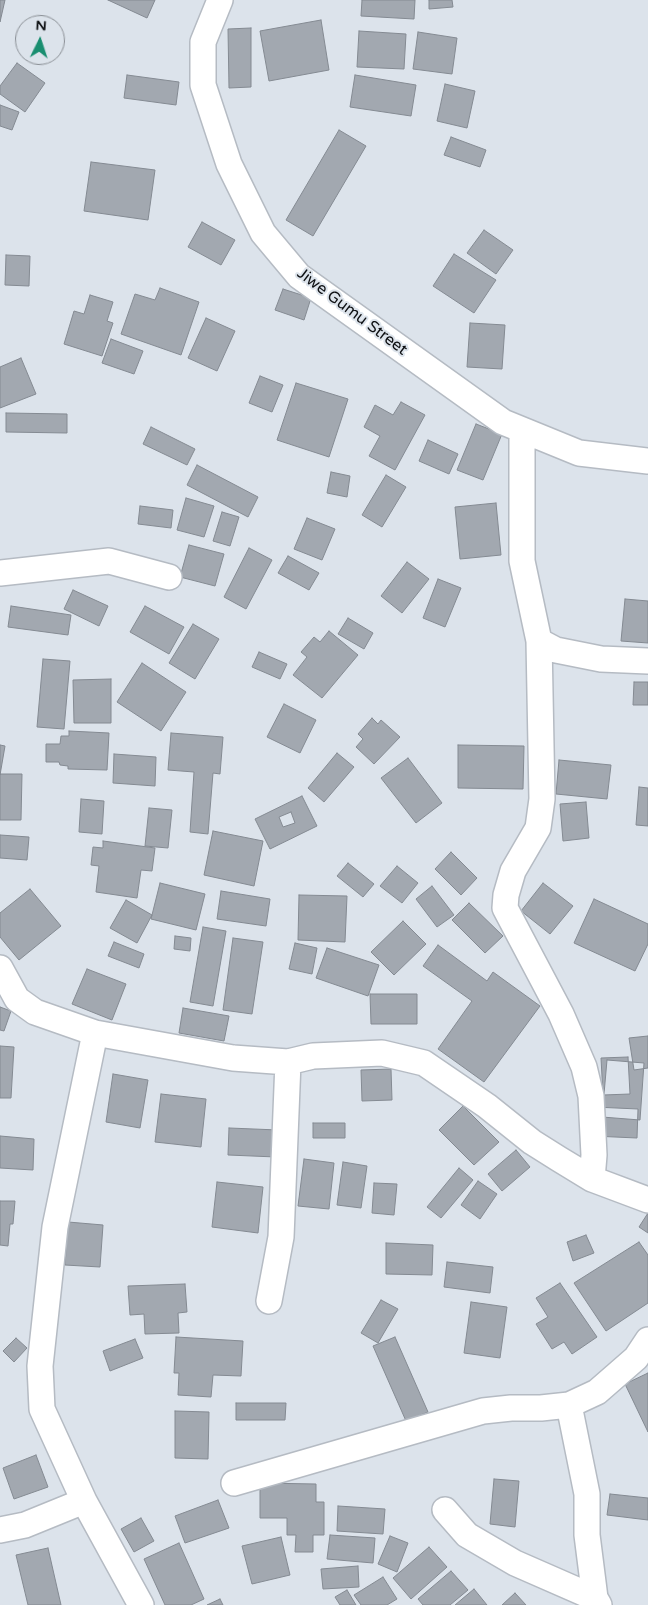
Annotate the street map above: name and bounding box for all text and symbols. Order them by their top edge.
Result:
north arrow [15,15,65,65]
text: N [35,17,47,34]
street label: Jiwe Gumu Street [293,264,411,360]

